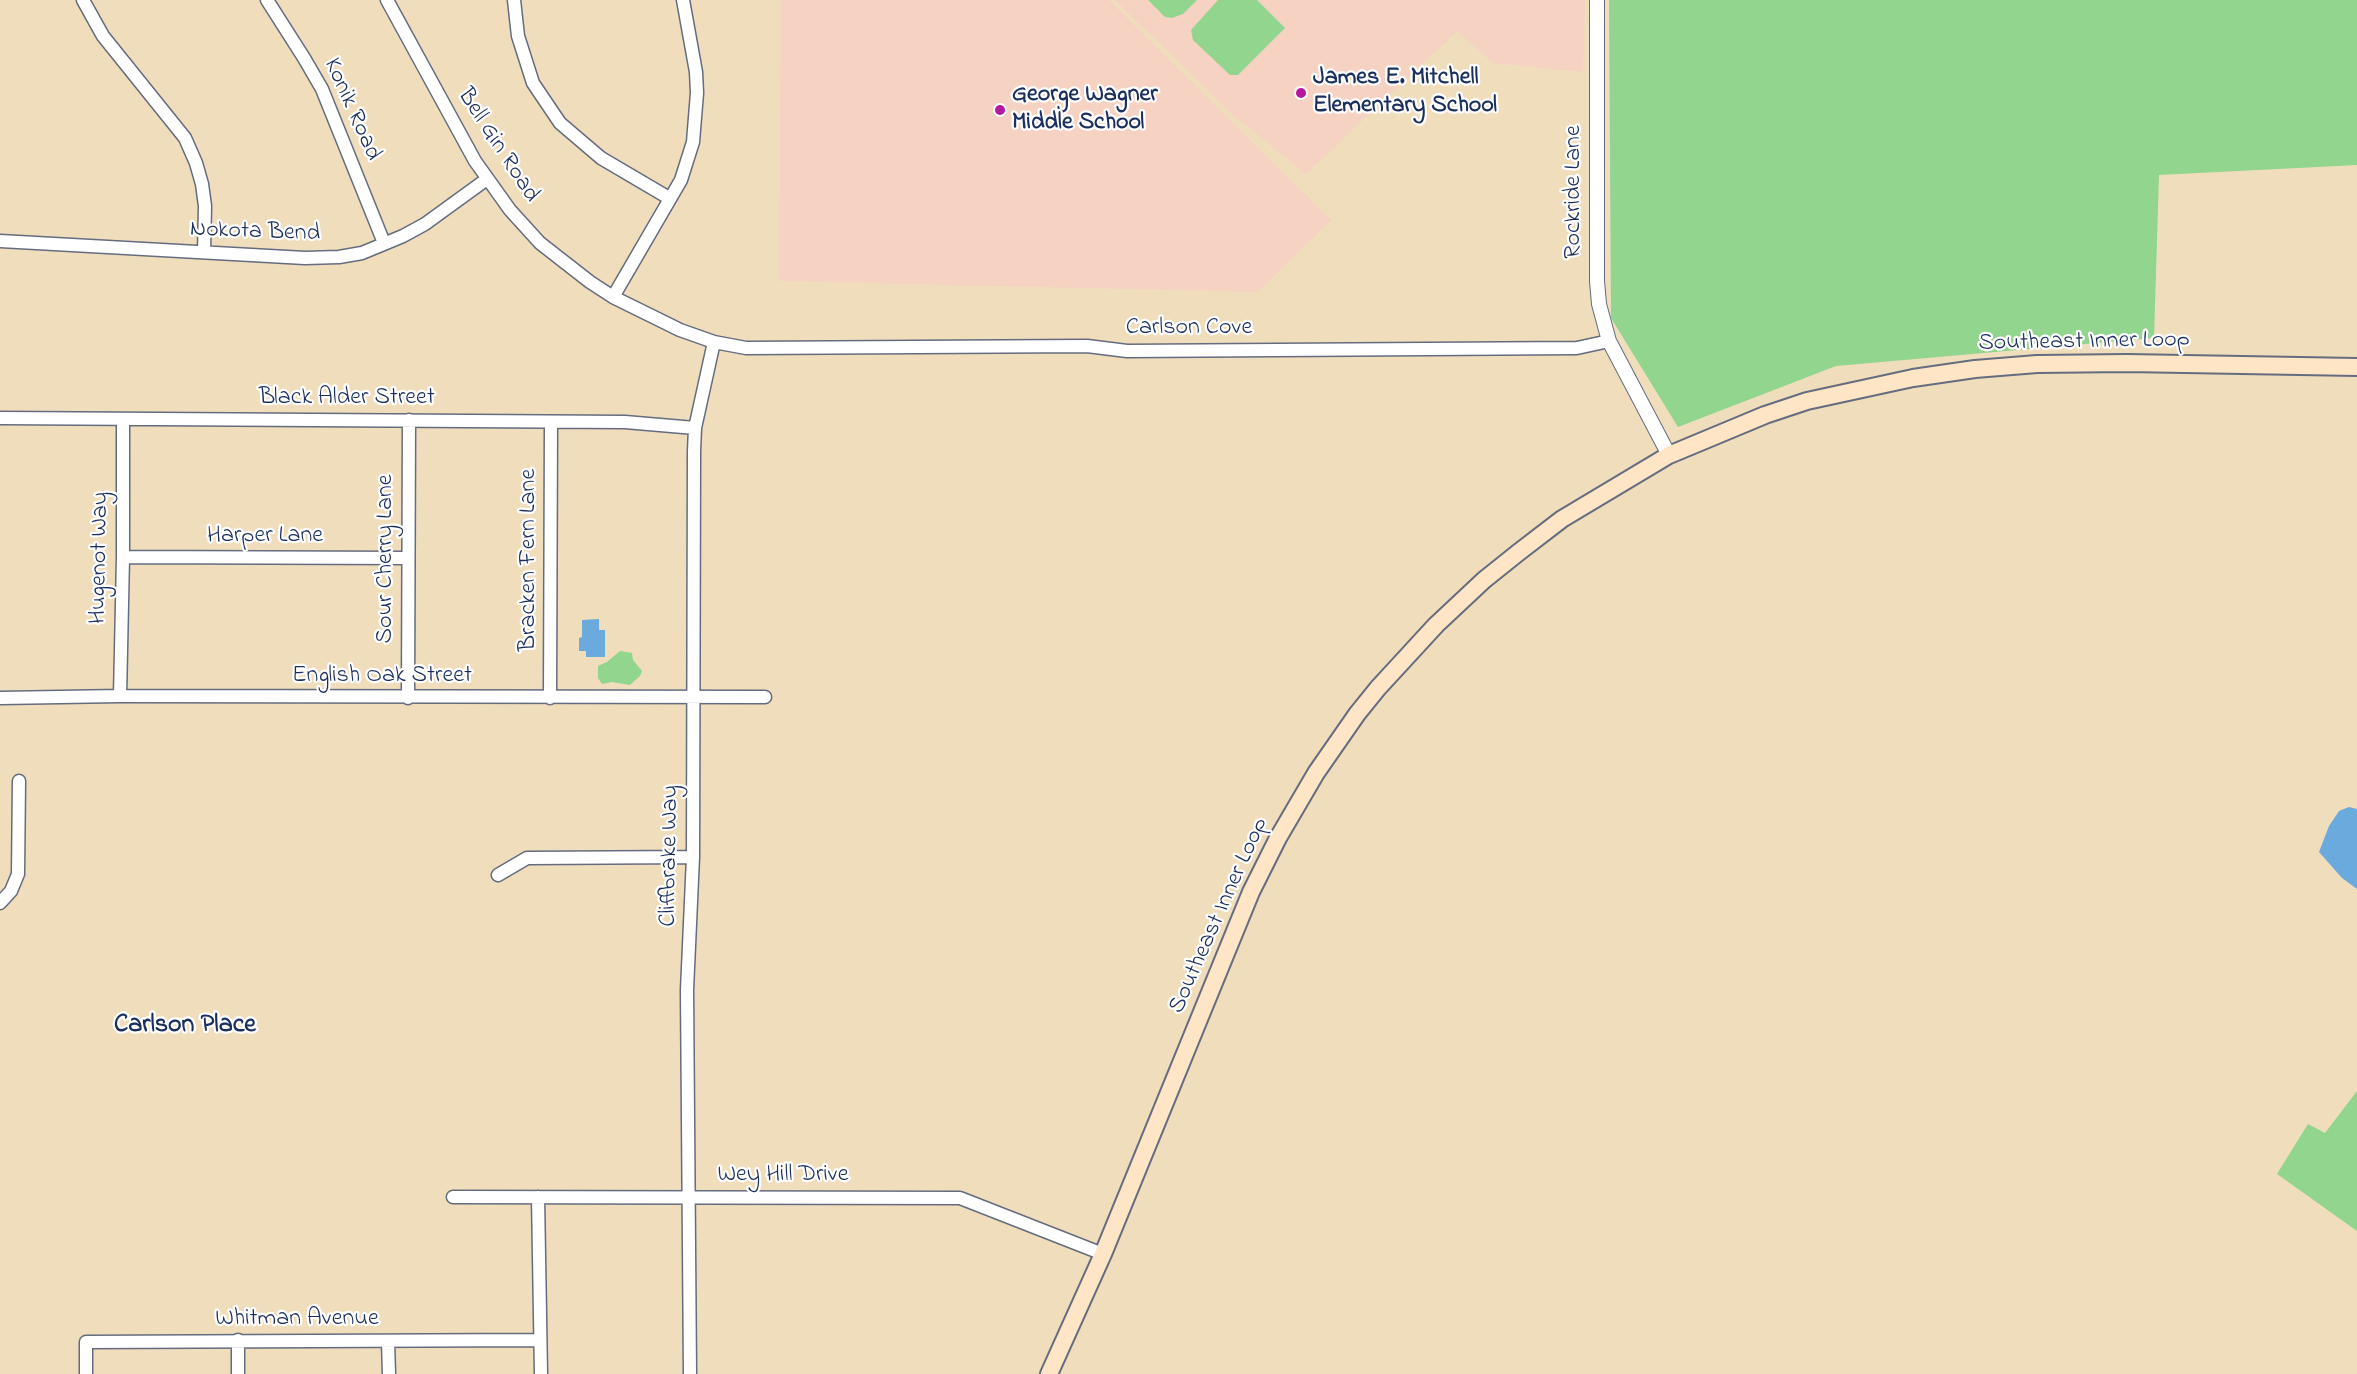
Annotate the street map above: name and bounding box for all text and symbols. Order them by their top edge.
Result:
street label: Konik Road [316,54,386,166]
place label: James E. Mitchell Elementary School [1313,65,1497,121]
place label: George Wagner Middle School [1012,82,1158,138]
street label: Bell Gin Road [449,83,545,209]
marker: James E. Mitchell Elementary School [1294,86,1308,100]
marker: George Wagner Middle School [993,103,1007,117]
street label: Rockride Lane [1561,125,1589,259]
street label: Nokota Bend [189,216,321,250]
street label: Carlson Cove [1126,315,1252,343]
street label: Southeast Inner Loop [1978,327,2190,359]
street label: Black Alder Street [259,385,435,413]
street label: Bracken Fern Lane [516,469,544,651]
street label: Sour Cherry Lane [373,475,401,643]
street label: Hugenot Way [85,492,117,624]
street label: Harper Lane [207,523,323,551]
street label: English Oak Street [292,663,472,691]
street label: Cliffbrake Way [655,785,687,927]
street label: Southeast Inner Loop [1164,814,1276,1018]
district label: Carlson Place [114,1011,256,1043]
street label: Wey Hill Drive [717,1162,849,1190]
street label: Whitman Avenue [215,1306,379,1334]

